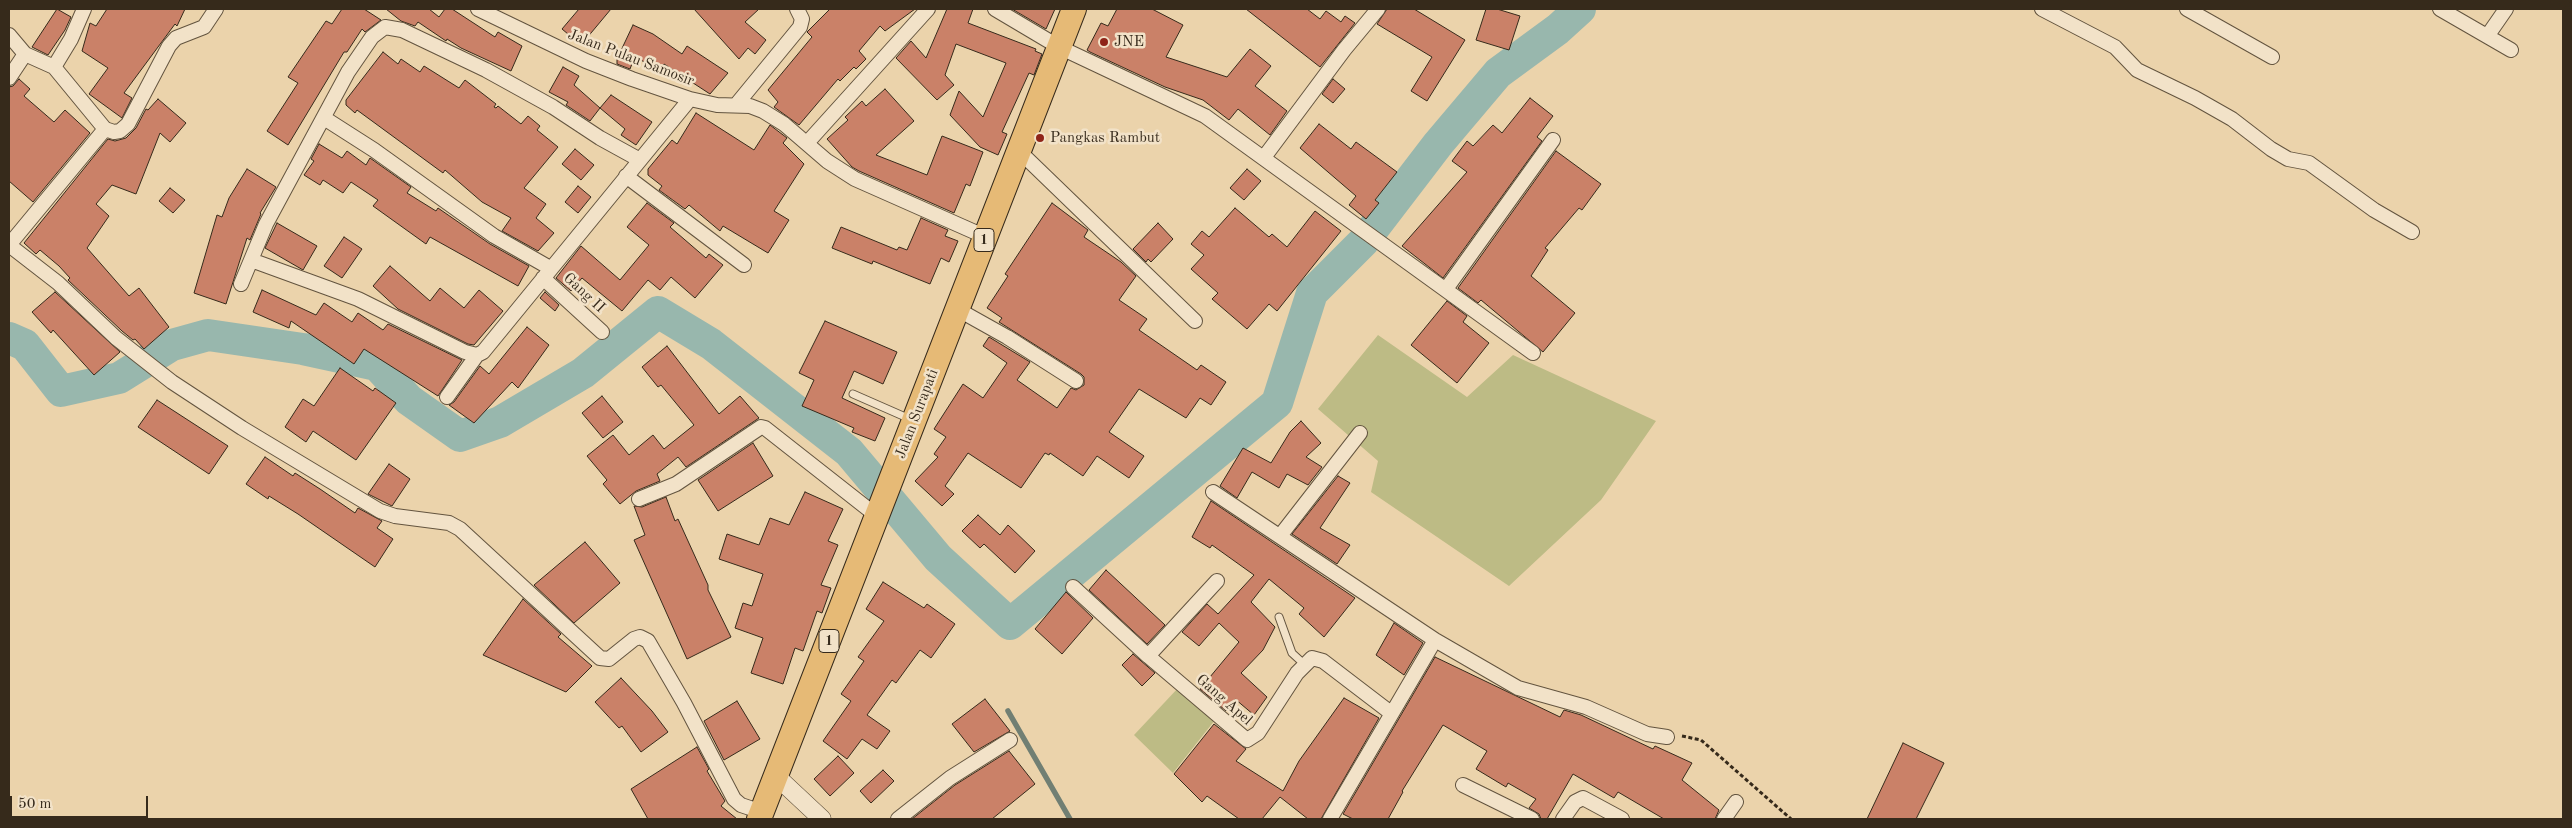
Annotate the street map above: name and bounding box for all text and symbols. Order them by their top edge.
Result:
street label: Jalan Pulau Samosir [565,26,697,90]
place label: JNE [1114,33,1144,51]
marker: JNE [1098,36,1110,48]
place label: Pangkas Rambut [1050,129,1160,147]
marker: Pangkas Rambut [1034,132,1046,144]
road number: 1 [974,228,994,252]
street label: Gang II [559,269,609,317]
street label: Jalan Surapati [892,367,942,461]
road number: 1 [819,630,839,652]
street label: Gang Apel [1192,671,1256,729]
scale bar [12,786,150,818]
text: 50 m [18,797,52,812]

